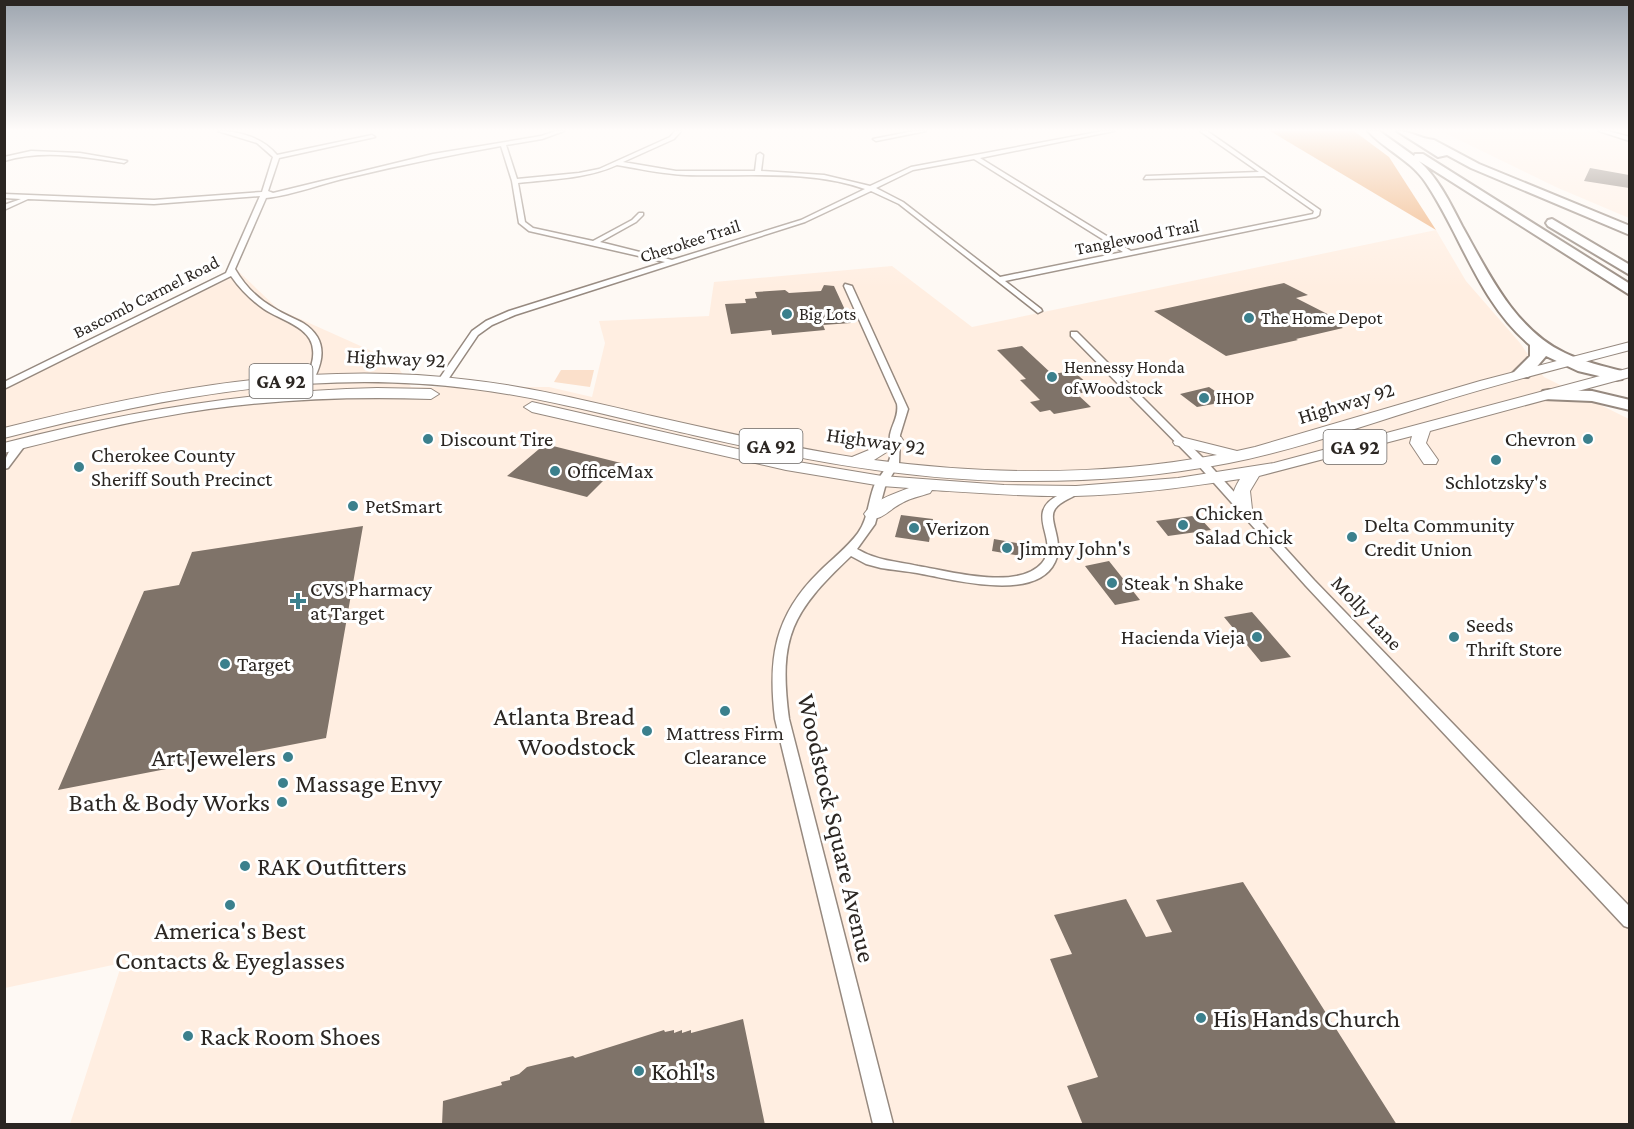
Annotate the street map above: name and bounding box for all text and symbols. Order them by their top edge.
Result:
street label: Cherokee Trail [637,215,743,267]
street label: Tanglewood Trail [1073,215,1201,259]
street label: Bascomb Carmel Road [70,251,223,342]
place label: Big Lots [799,304,856,324]
marker: Big Lots [780,307,794,321]
place label: The Home Depot [1261,308,1384,328]
marker: The Home Depot [1242,311,1256,325]
street label: Highway 92 [346,343,446,373]
place label: Hennessy Honda of Woodstock [1064,357,1185,398]
road number: GA 92 [250,364,312,398]
marker: Hennessy Honda of Woodstock [1045,370,1059,384]
street label: Highway 92 [1295,377,1397,429]
place label: IHOP [1216,388,1254,408]
marker: IHOP [1197,391,1211,405]
street label: Highway 92 [825,422,927,460]
place label: Discount Tire [440,427,553,451]
place label: Chevron [1505,427,1576,451]
road number: GA 92 [740,429,802,463]
road number: GA 92 [1324,430,1386,464]
marker: Discount Tire [421,432,435,446]
marker: Chevron [1581,432,1595,446]
place label: Cherokee County Sheriff South Precinct [91,443,273,491]
marker: Schlotzsky's [1489,453,1503,467]
place label: OfficeMax [567,459,653,483]
marker: Cherokee County Sheriff South Precinct [72,460,86,474]
marker: OfficeMax [548,464,562,478]
place label: Schlotzsky's [1445,470,1547,494]
place label: PetSmart [365,494,443,518]
marker: PetSmart [346,499,360,513]
place label: Chicken Salad Chick [1195,501,1293,549]
place label: Delta Community Credit Union [1364,513,1514,561]
place label: Verizon [926,516,990,540]
marker: Chicken Salad Chick [1176,518,1190,532]
marker: Verizon [907,521,921,535]
marker: Delta Community Credit Union [1345,530,1359,544]
place label: Jimmy John's [1017,536,1130,560]
marker: Jimmy John's [1000,541,1014,555]
place label: Steak 'n Shake [1124,571,1244,595]
street label: Molly Lane [1326,571,1408,655]
marker: Steak 'n Shake [1105,576,1119,590]
place label: CVS Pharmacy at Target [310,577,432,625]
marker: CVS Pharmacy at Target [291,594,305,608]
place label: Seeds Thrift Store [1466,613,1562,661]
place label: Hacienda Vieja [1121,625,1245,649]
marker: Hacienda Vieja [1250,630,1264,644]
marker: Seeds Thrift Store [1447,630,1461,644]
place label: Target [237,652,292,676]
marker: Target [218,657,232,671]
street label: Woodstock Square Avenue [791,691,882,965]
place label: Atlanta Bread Woodstock [494,702,636,761]
marker: Mattress Firm Clearance [718,704,732,718]
place label: Mattress Firm Clearance [666,721,784,769]
marker: Atlanta Bread Woodstock [640,724,654,738]
place label: Art Jewelers [152,743,276,772]
marker: Art Jewelers [281,750,295,764]
place label: Massage Envy [295,769,443,798]
marker: Massage Envy [276,776,290,790]
place label: Bath & Body Works [68,788,270,817]
marker: Bath & Body Works [275,795,289,809]
place label: RAK Outfitters [257,852,407,881]
marker: RAK Outfitters [238,859,252,873]
marker: America's Best Contacts & Eyeglasses [223,898,237,912]
place label: America's Best Contacts & Eyeglasses [115,916,345,975]
place label: His Hands Church [1213,1004,1400,1033]
marker: His Hands Church [1194,1011,1208,1025]
place label: Rack Room Shoes [200,1022,381,1051]
marker: Rack Room Shoes [181,1029,195,1043]
place label: Kohl's [651,1057,715,1086]
marker: Kohl's [632,1064,646,1078]

